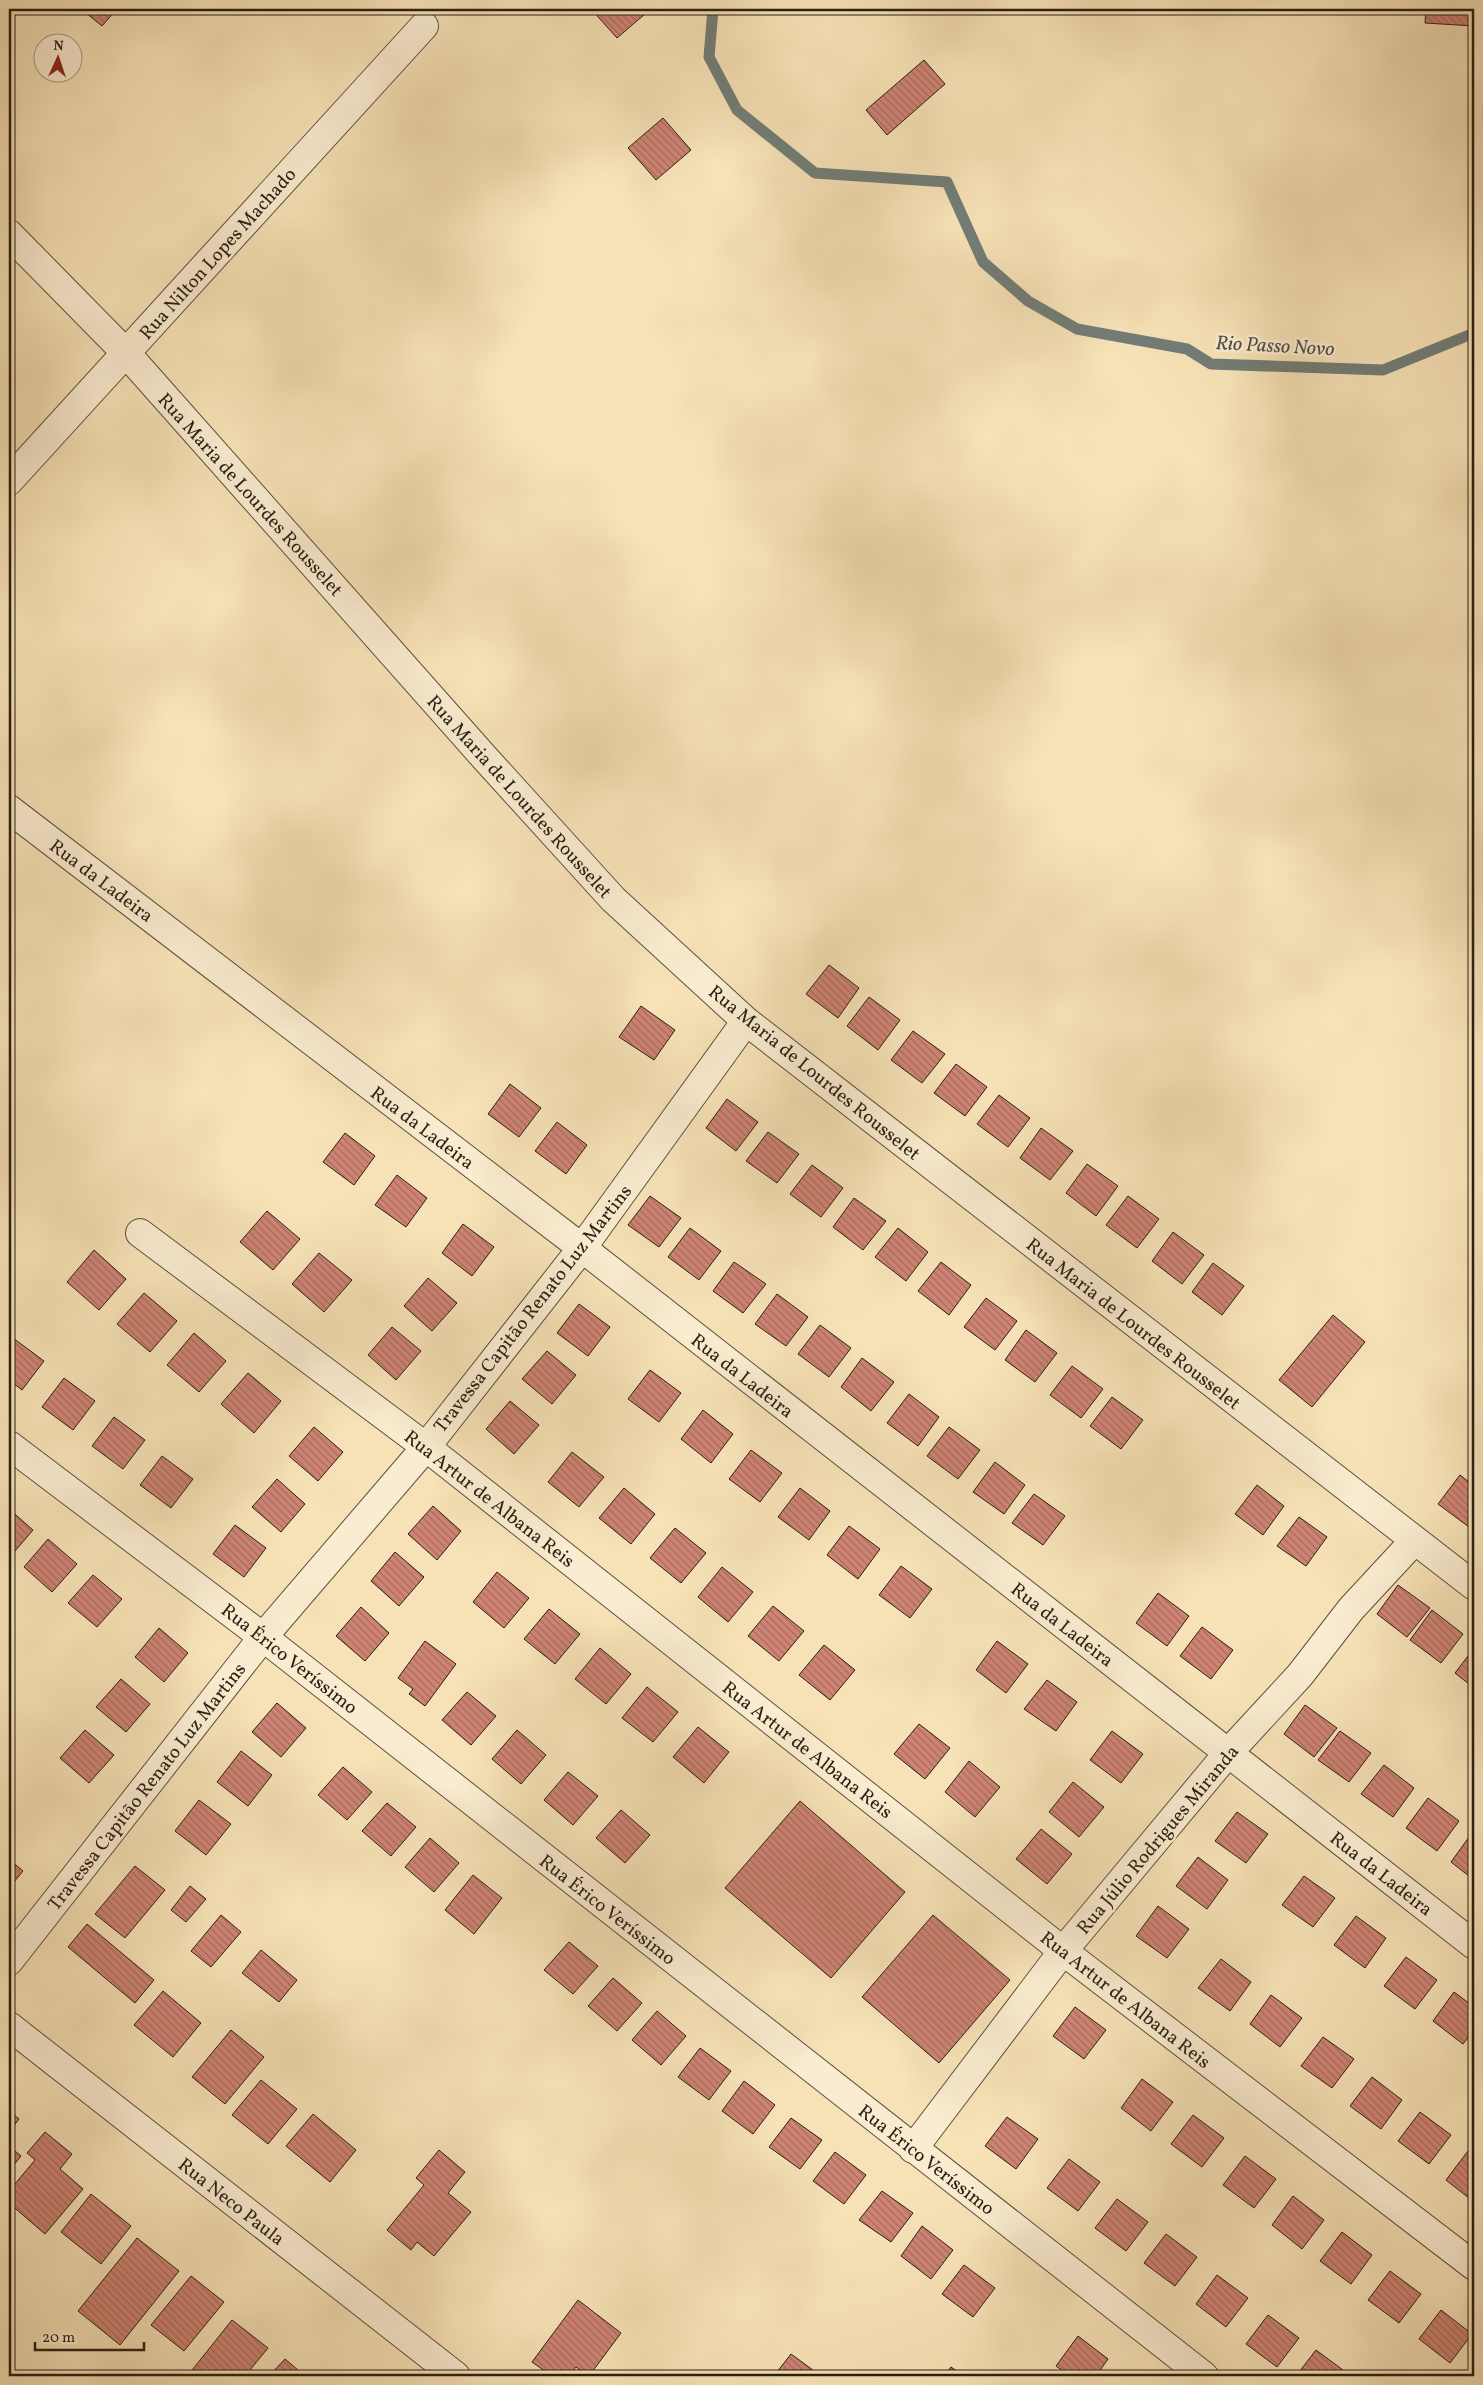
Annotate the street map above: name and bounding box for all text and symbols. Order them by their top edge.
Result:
north arrow [32,32,82,82]
text: N [53,37,64,56]
street label: Rua Nilton Lopes Machado [134,163,303,346]
water label: Rio Passo Novo [1215,330,1335,364]
street label: Rua Maria de Lourdes Rousselet [151,388,348,603]
street label: Rua Maria de Lourdes Rousselet [420,690,617,905]
street label: Rua da Ladeira [43,834,158,929]
street label: Rua Maria de Lourdes Rousselet [702,980,925,1167]
street label: Rua da Ladeira [364,1081,479,1176]
street label: Travessa Capitão Renato Luz Martins [428,1180,639,1439]
street label: Rua Maria de Lourdes Rousselet [1020,1233,1246,1417]
street label: Rua da Ladeira [685,1328,799,1425]
street label: Rua Artur de Albana Reis [398,1425,580,1574]
street label: Rua da Ladeira [1005,1577,1119,1674]
street label: Rua Érico Veríssimo [215,1598,362,1721]
street label: Travessa Capitão Renato Luz Martins [42,1658,253,1917]
street label: Rua Artur de Albana Reis [716,1676,898,1825]
street label: Rua Júlio Rodrigues Miranda [1071,1740,1246,1941]
street label: Rua da Ladeira [1324,1826,1438,1923]
street label: Rua Érico Veríssimo [533,1849,680,1972]
street label: Rua Artur de Albana Reis [1034,1926,1216,2075]
street label: Rua Érico Veríssimo [852,2099,999,2222]
street label: Rua Neco Paula [172,2153,290,2252]
scale bar [35,2320,144,2352]
text: 20 m [42,2328,75,2349]

